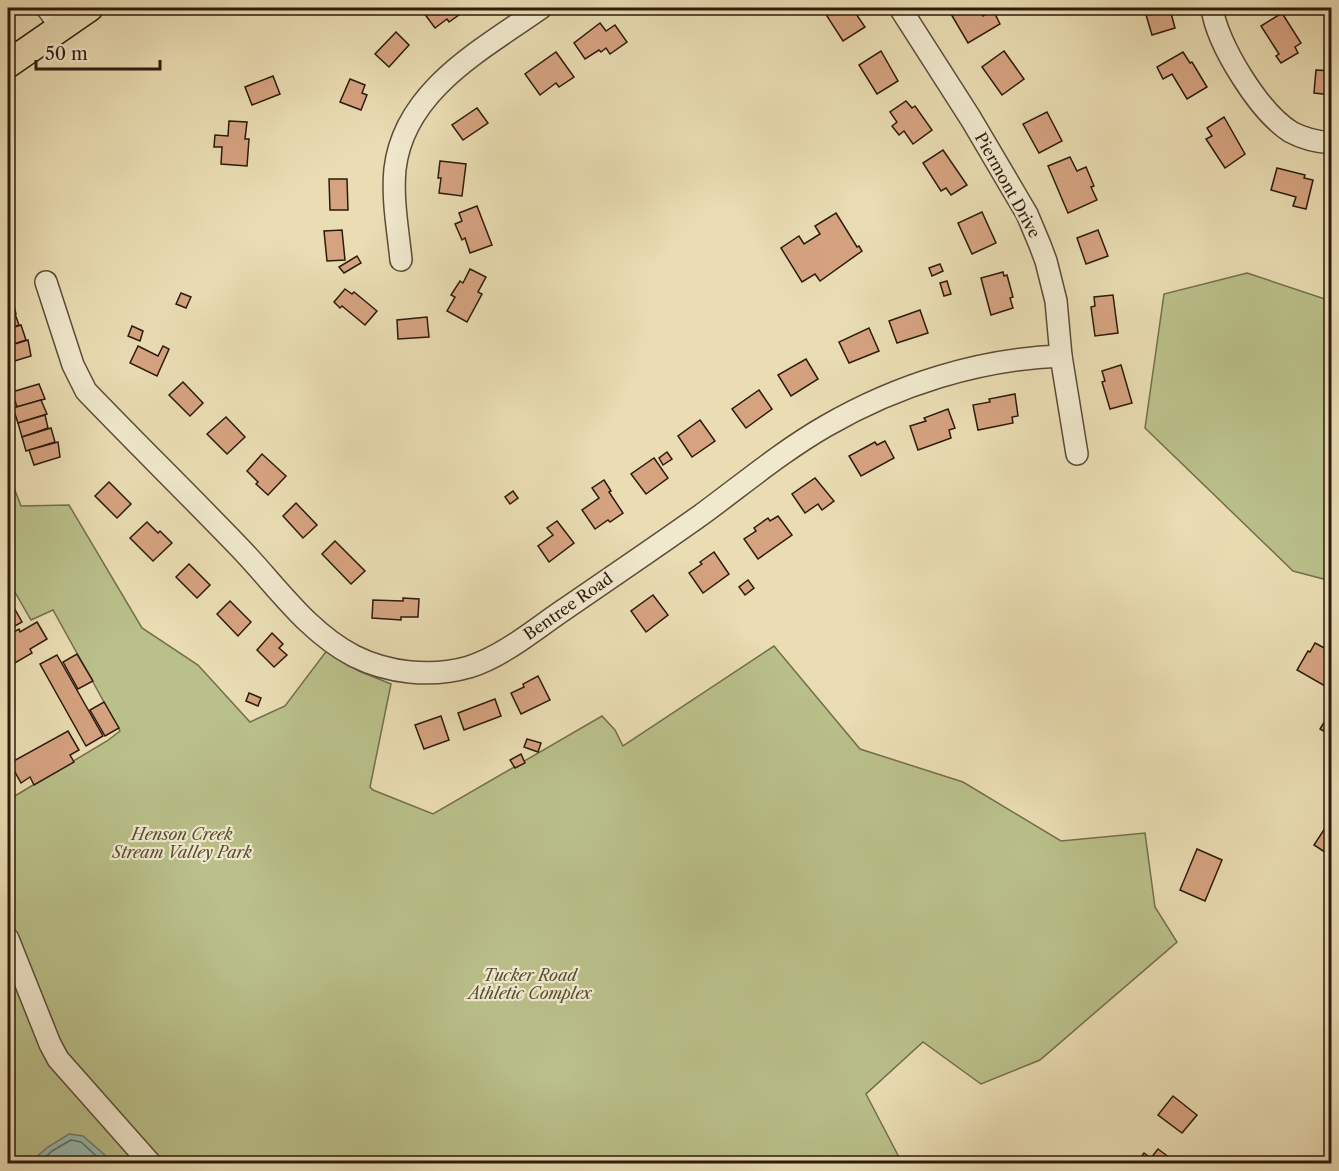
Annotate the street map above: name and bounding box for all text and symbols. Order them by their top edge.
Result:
scale bar [36,33,160,71]
text: 50 m [45,43,88,65]
street label: Piermont Drive [971,129,1045,241]
street label: Bentree Road [520,568,617,644]
park label: Henson Creek Stream Valley Park [111,824,252,862]
park label: Tucker Road Athletic Complex [465,965,592,1003]

